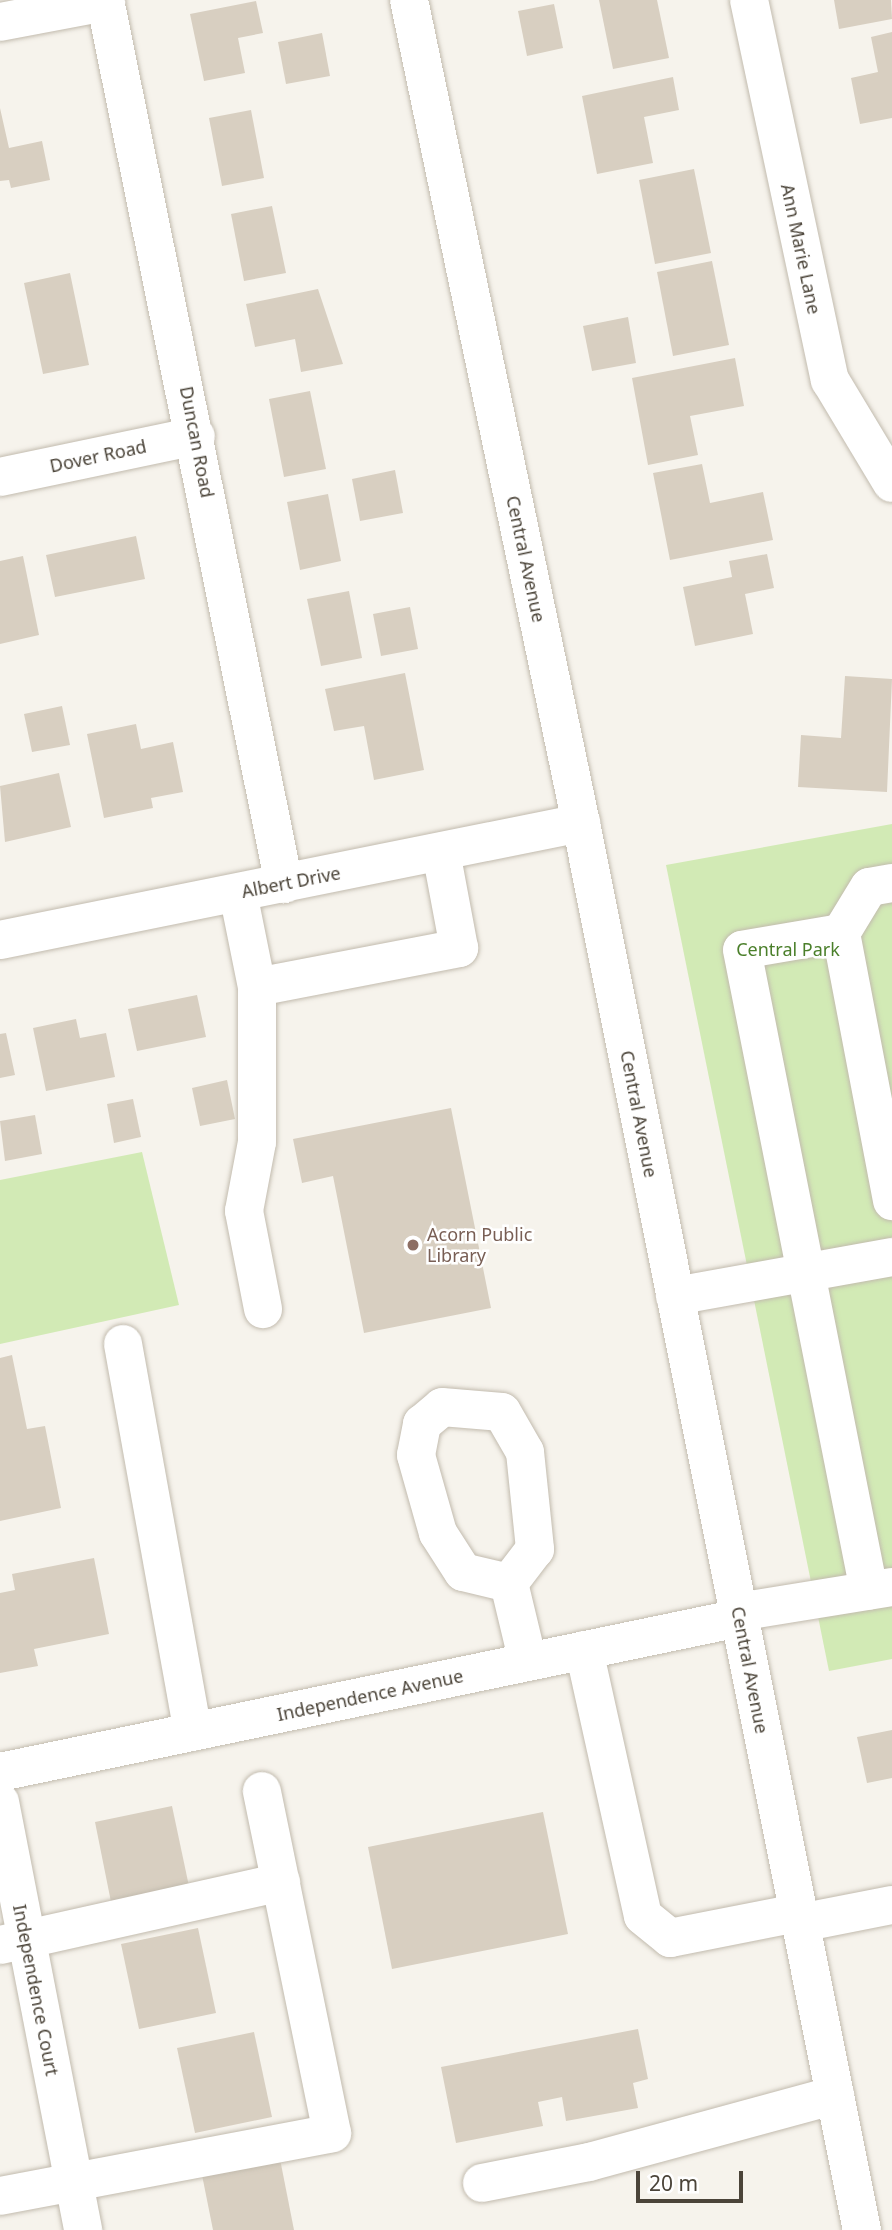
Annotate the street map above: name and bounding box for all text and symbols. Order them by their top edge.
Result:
street label: Ann Marie Lane [777,182,825,316]
street label: Duncan Road [176,384,218,500]
street label: Dover Road [48,435,148,477]
street label: Central Avenue [502,494,550,624]
street label: Albert Drive [240,862,342,902]
park label: Central Park [736,938,840,960]
street label: Central Avenue [616,1049,662,1179]
place label: Acorn Public Library [427,1224,532,1266]
marker: Acorn Public Library [405,1237,421,1253]
street label: Central Avenue [727,1605,773,1735]
street label: Independence Avenue [275,1665,465,1725]
street label: Independence Court [9,1903,63,2077]
scale bar [640,2156,747,2200]
text: 20 m [649,2169,698,2197]

